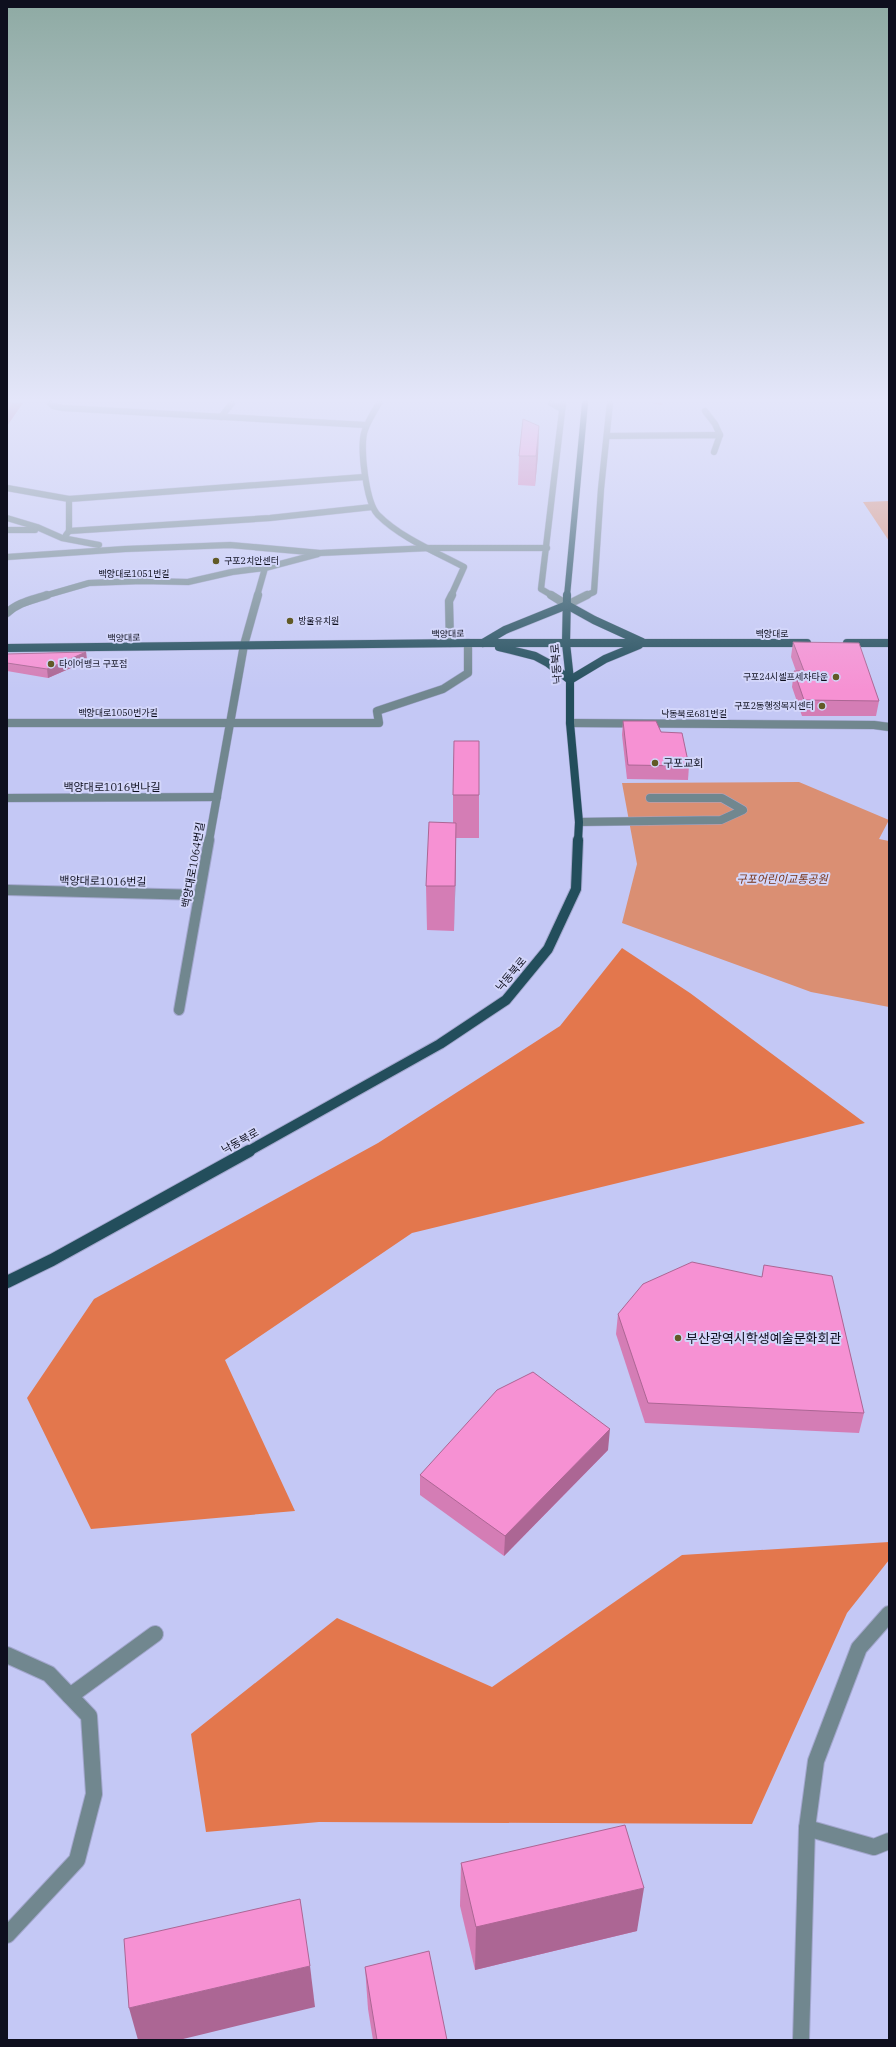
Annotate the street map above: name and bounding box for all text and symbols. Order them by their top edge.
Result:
place label: 구포2치안센터 [224,555,279,566]
marker: 구포2치안센터 [211,556,221,566]
street label: 백양대로1051번길 [98,568,170,579]
place label: 방울유치원 [298,615,339,626]
marker: 방울유치원 [285,616,295,626]
street label: 백양대로 [431,628,465,639]
street label: 백양대로 [755,628,789,639]
street label: 백양대로 [107,632,141,643]
street label: 낙동북로 [548,643,564,685]
place label: 타이어뱅크 구포점 [59,658,127,669]
marker: 타이어뱅크 구포점 [46,659,56,669]
place label: 구포24시셀프세차타운 [743,671,829,682]
marker: 구포24시셀프세차타운 [831,672,841,682]
place label: 구포2동행정복지센터 [734,700,814,711]
marker: 구포2동행정복지센터 [817,701,827,711]
street label: 백양대로1050번가길 [78,707,158,718]
street label: 낙동북로681번길 [661,708,727,719]
place label: 구포교회 [663,756,703,770]
marker: 구포교회 [650,758,660,768]
street label: 백양대로1016번나길 [63,780,161,794]
street label: 백양대로1064번길 [179,821,207,909]
park label: 구포어린이교통공원 [736,872,828,886]
street label: 백양대로1016번길 [59,873,147,889]
street label: 낙동북로 [493,954,529,994]
street label: 낙동북로 [219,1125,261,1157]
place label: 부산광역시학생예술문화회관 [686,1330,842,1347]
marker: 부산광역시학생예술문화회관 [673,1333,683,1343]

